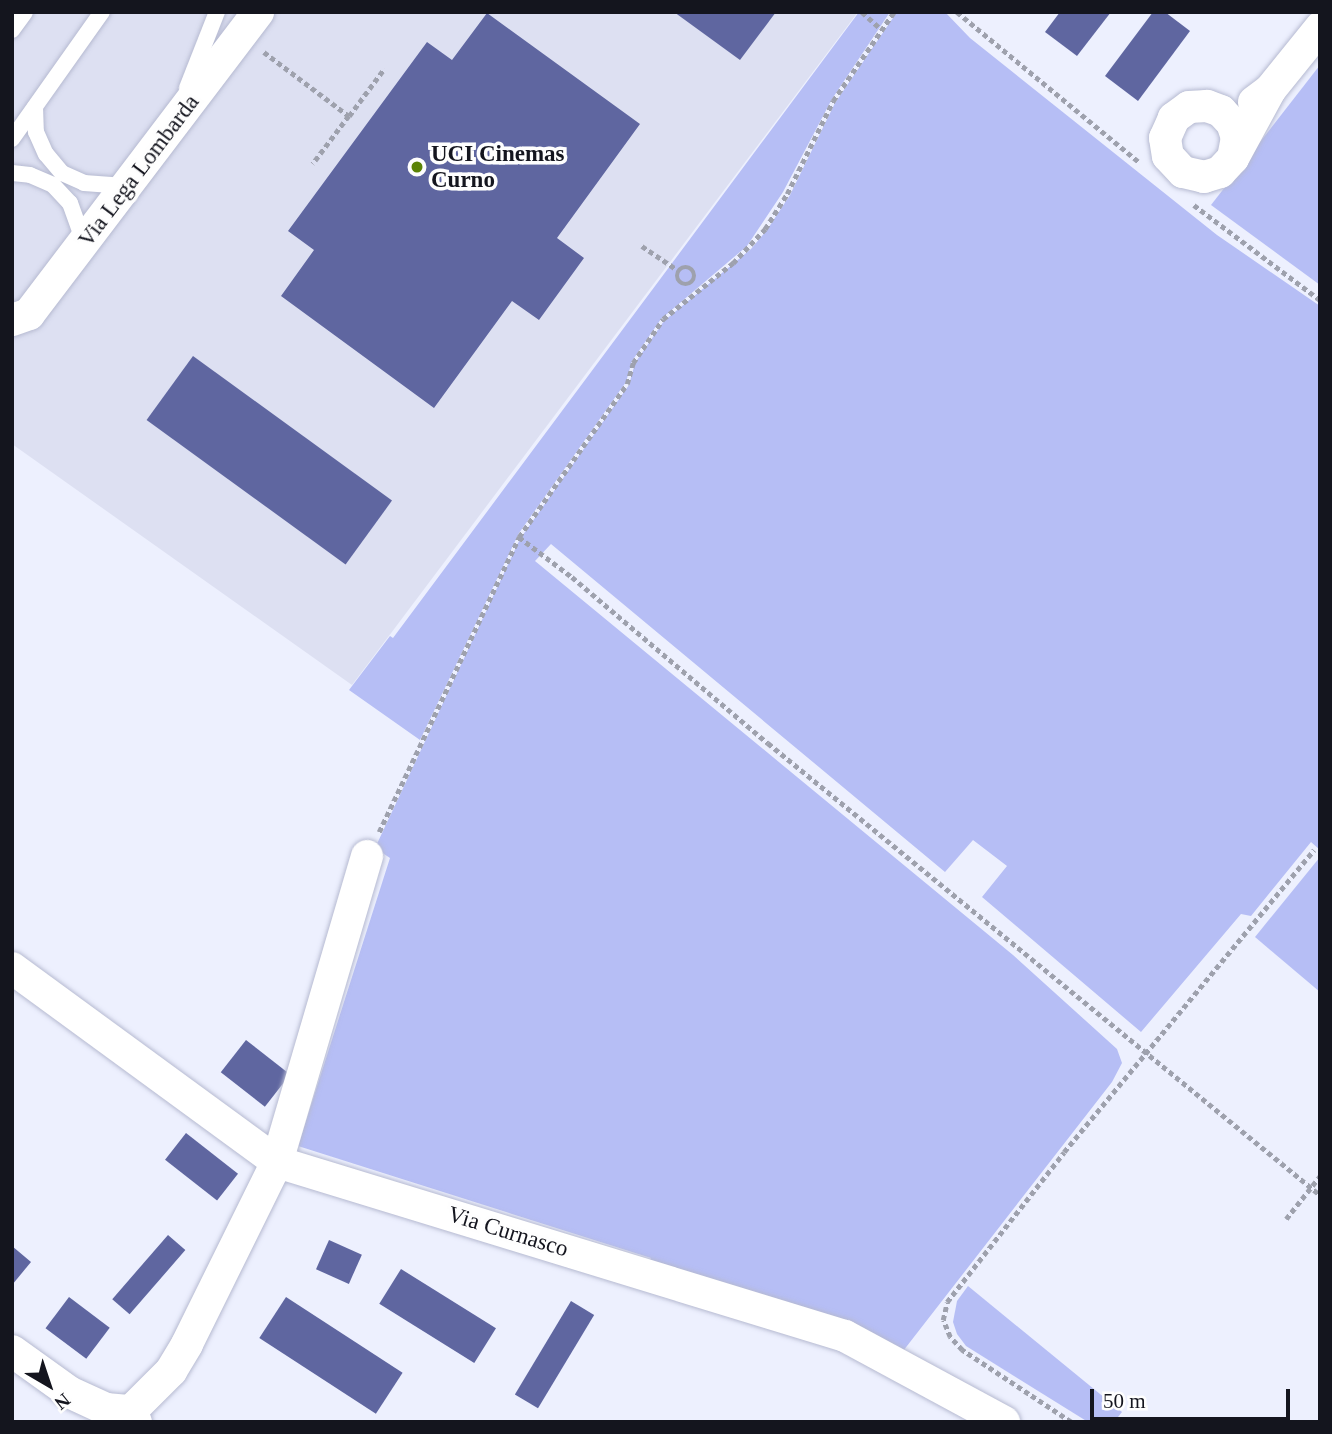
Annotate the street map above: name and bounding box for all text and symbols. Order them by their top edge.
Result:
street label: Via Lega Lombarda [73,89,205,253]
place label: UCI Cinemas Curno [431,140,565,194]
marker: UCI Cinemas Curno [409,159,425,175]
street label: Via Curnasco [444,1201,572,1263]
north arrow [14,1350,84,1420]
scale bar [1094,1374,1294,1418]
text: N [51,1389,74,1414]
text: 50 m [1103,1389,1146,1413]

